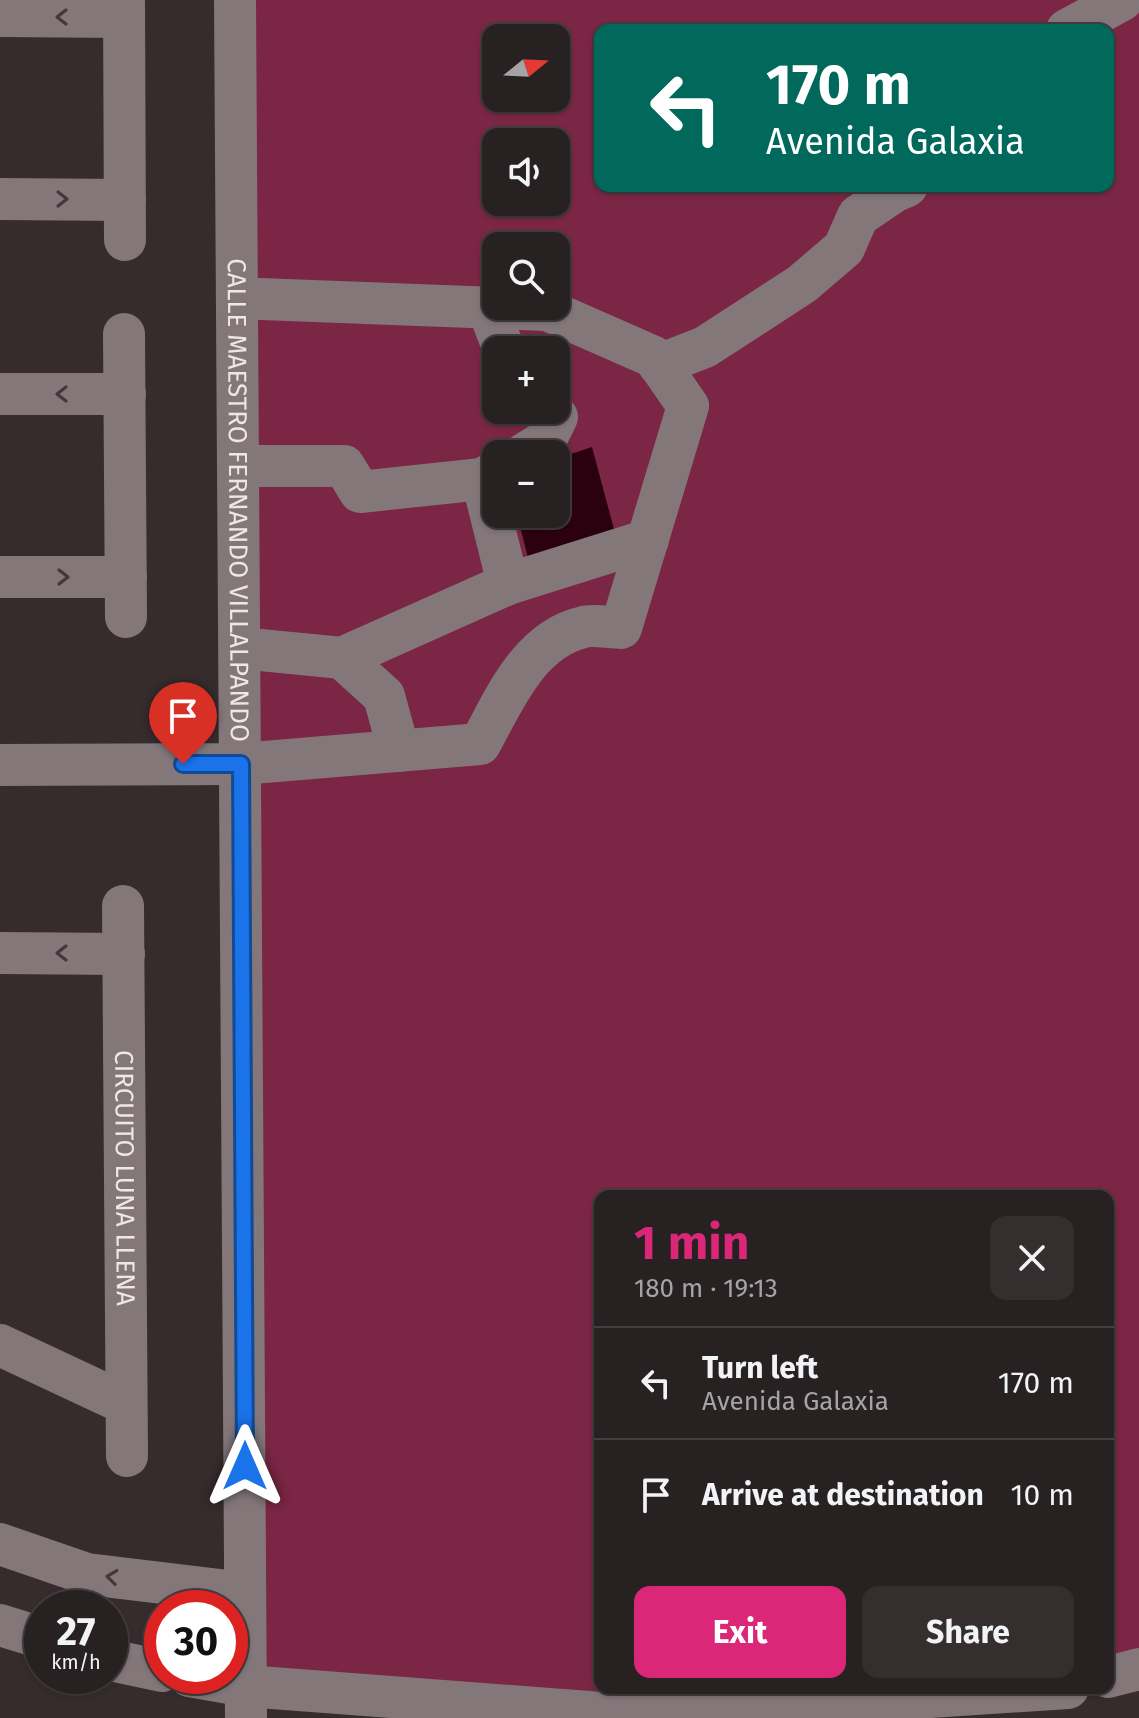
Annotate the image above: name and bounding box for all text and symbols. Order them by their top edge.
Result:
one-way arrow [55,8,68,26]
north arrow [482,24,570,112]
map controls [482,24,570,528]
text: 170 m [766,52,911,119]
icon: left [634,56,738,160]
text: Avenida Galaxia [766,120,1025,164]
button: sound [482,128,570,216]
one-way arrow [56,190,69,208]
button: search [482,232,570,320]
street label: CALLE MAESTRO FERNANDO VILLALPANDO [221,258,255,742]
button: + [482,336,570,424]
one-way arrow [55,385,68,403]
button: − [482,440,570,528]
one-way arrow [57,568,70,586]
pin [149,682,217,764]
icon: arrive [161,694,205,738]
one-way arrow [55,944,68,962]
street label: CIRCUITO LUNA LLENA [108,1050,141,1306]
text: 1 min [634,1214,749,1272]
button: close [990,1216,1074,1300]
text: 180 m · 19:13 [634,1273,778,1304]
text: Turn left [702,1350,818,1386]
icon: left [634,1361,678,1405]
text: 170 m [998,1365,1074,1401]
text: Avenida Galaxia [702,1386,889,1417]
position arrow [203,1424,287,1508]
icon: arrive [634,1473,678,1517]
text: Arrive at destination [702,1477,984,1513]
text: 10 m [1011,1477,1074,1513]
one-way arrow [105,1569,119,1586]
button: Exit [634,1586,846,1678]
button: Share [862,1586,1074,1678]
speed limit sign: 30 [144,1590,248,1694]
text: 27 [57,1608,96,1656]
text: km/h [51,1650,101,1674]

